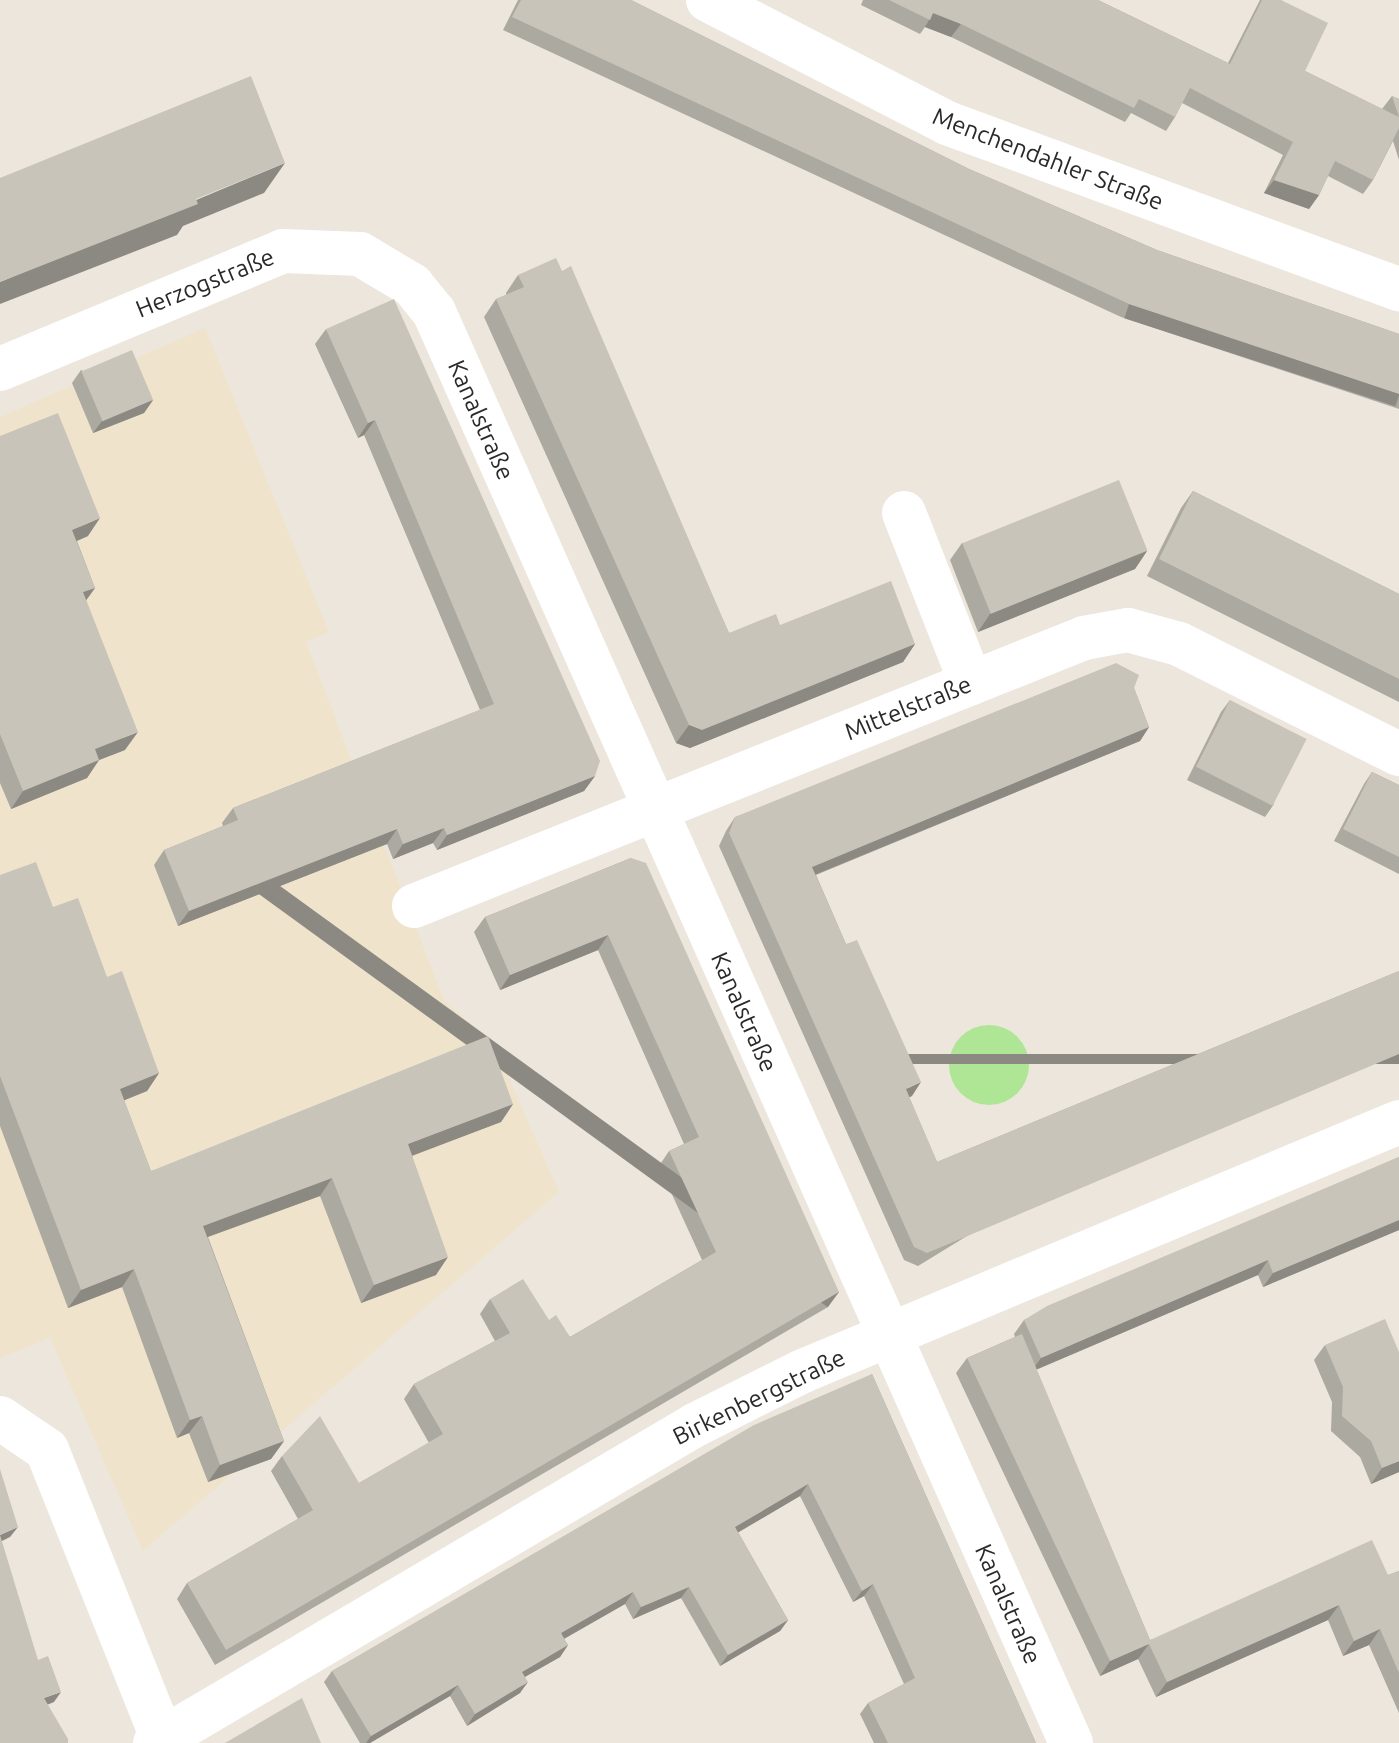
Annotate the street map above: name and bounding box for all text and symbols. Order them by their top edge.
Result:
street label: Menchendahler Straße [928,102,1168,216]
street label: Herzogstraße [132,242,278,324]
street label: Kanalstraße [442,356,520,484]
street label: Mittelstraße [840,670,976,746]
street label: Kanalstraße [705,948,783,1076]
street label: Birkenbergstraße [668,1343,850,1451]
street label: Kanalstraße [969,1540,1047,1668]

